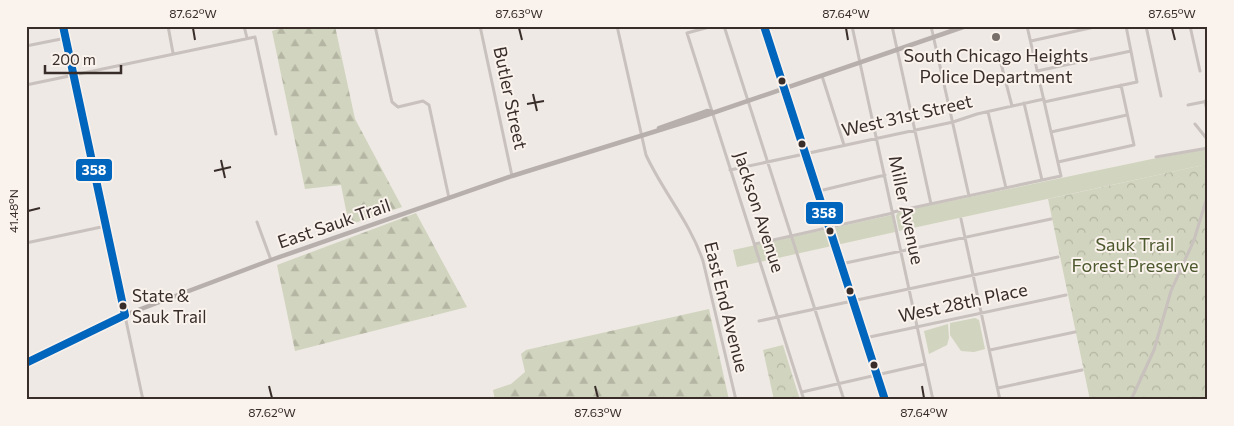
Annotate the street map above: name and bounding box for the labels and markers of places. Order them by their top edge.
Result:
marker: South Chicago Heights Police Department [990,31,1002,43]
place label: South Chicago Heights Police Department [903,44,1089,87]
unlabelled marker [777,76,787,86]
unlabelled marker [797,139,807,149]
unlabelled marker [825,226,835,236]
place label: State & Sauk Trail [132,285,207,327]
unlabelled marker [845,286,855,296]
marker: State & Sauk Trail [118,301,128,311]
unlabelled marker [869,360,879,370]

